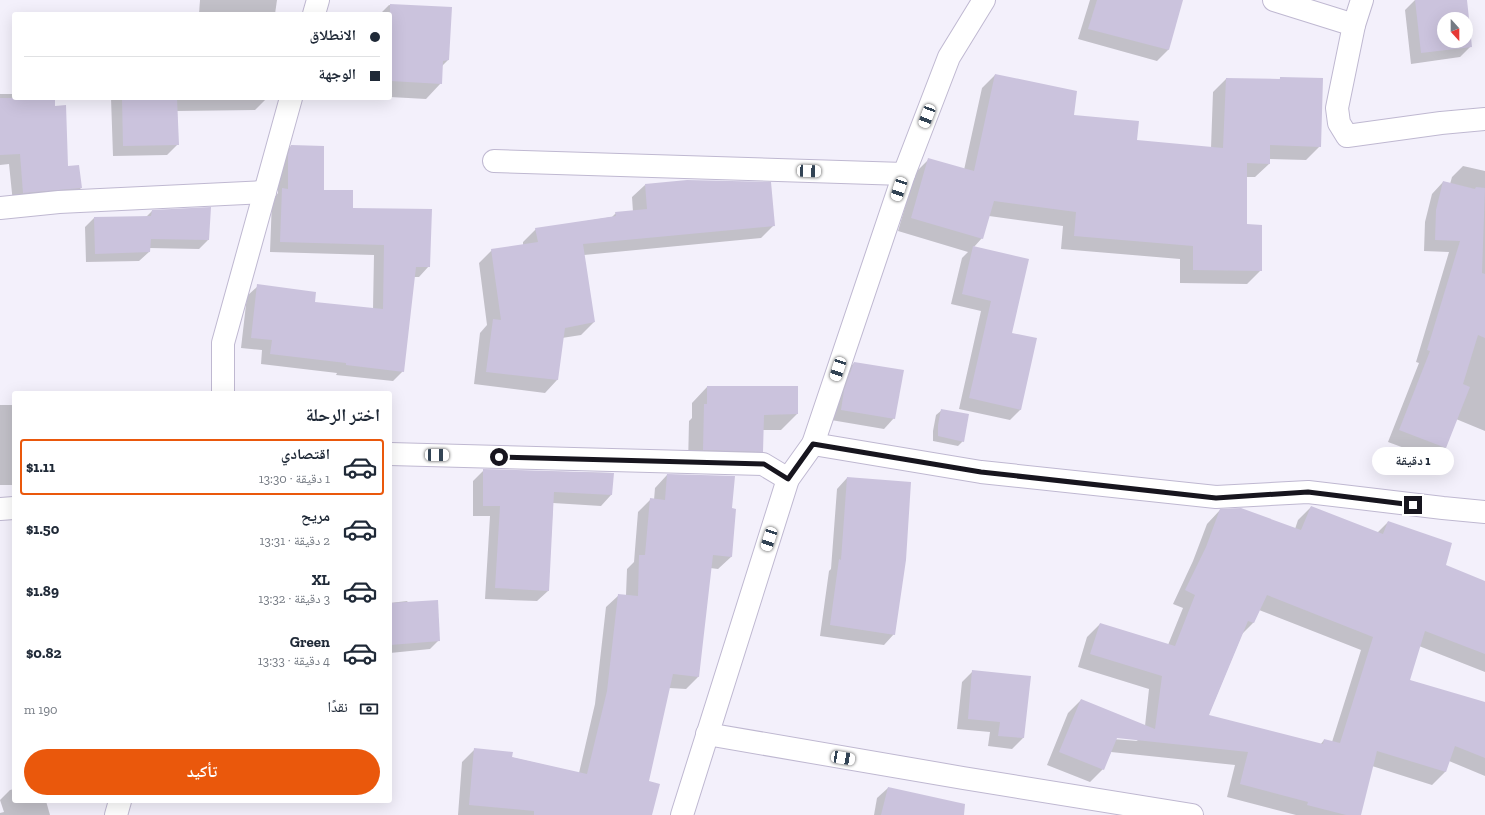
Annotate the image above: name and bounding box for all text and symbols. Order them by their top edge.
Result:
north arrow [1437,12,1473,48]
map controls [1437,12,1473,48]
text: الانطلاق [310,26,356,44]
text: الوجهة [318,65,356,83]
car [917,103,937,129]
car [797,165,821,177]
car [890,176,908,202]
car [829,356,847,382]
text: اختر الرحلة [306,404,380,426]
text: اقتصادي [281,445,330,463]
callout: 1 دقيقة [1372,447,1454,475]
route start [490,448,508,466]
icon: car [342,449,378,485]
car [425,449,449,461]
text: 1 دقيقة [1396,453,1431,468]
text: $1.11 [26,458,55,476]
text: 1 دقيقة · 13:30 [259,471,330,486]
route end [1404,496,1422,514]
text: مريح [301,507,330,525]
icon: car [342,511,378,547]
text: $1.50 [26,520,59,538]
car [760,526,778,552]
text: 2 دقيقة · 13:31 [260,533,330,548]
text: XL [312,571,330,589]
icon: car [342,573,378,609]
text: $1.89 [26,582,59,600]
text: 3 دقيقة · 13:32 [258,591,330,606]
text: Green [290,633,330,651]
icon: car [342,635,378,671]
text: $0.82 [26,644,62,662]
text: 4 دقيقة · 13:33 [258,653,330,668]
text: نقدًا [327,698,348,716]
icon: cash [358,698,380,720]
text: 190 m [24,702,58,717]
button: تأكيد [24,749,380,795]
car [830,750,856,766]

